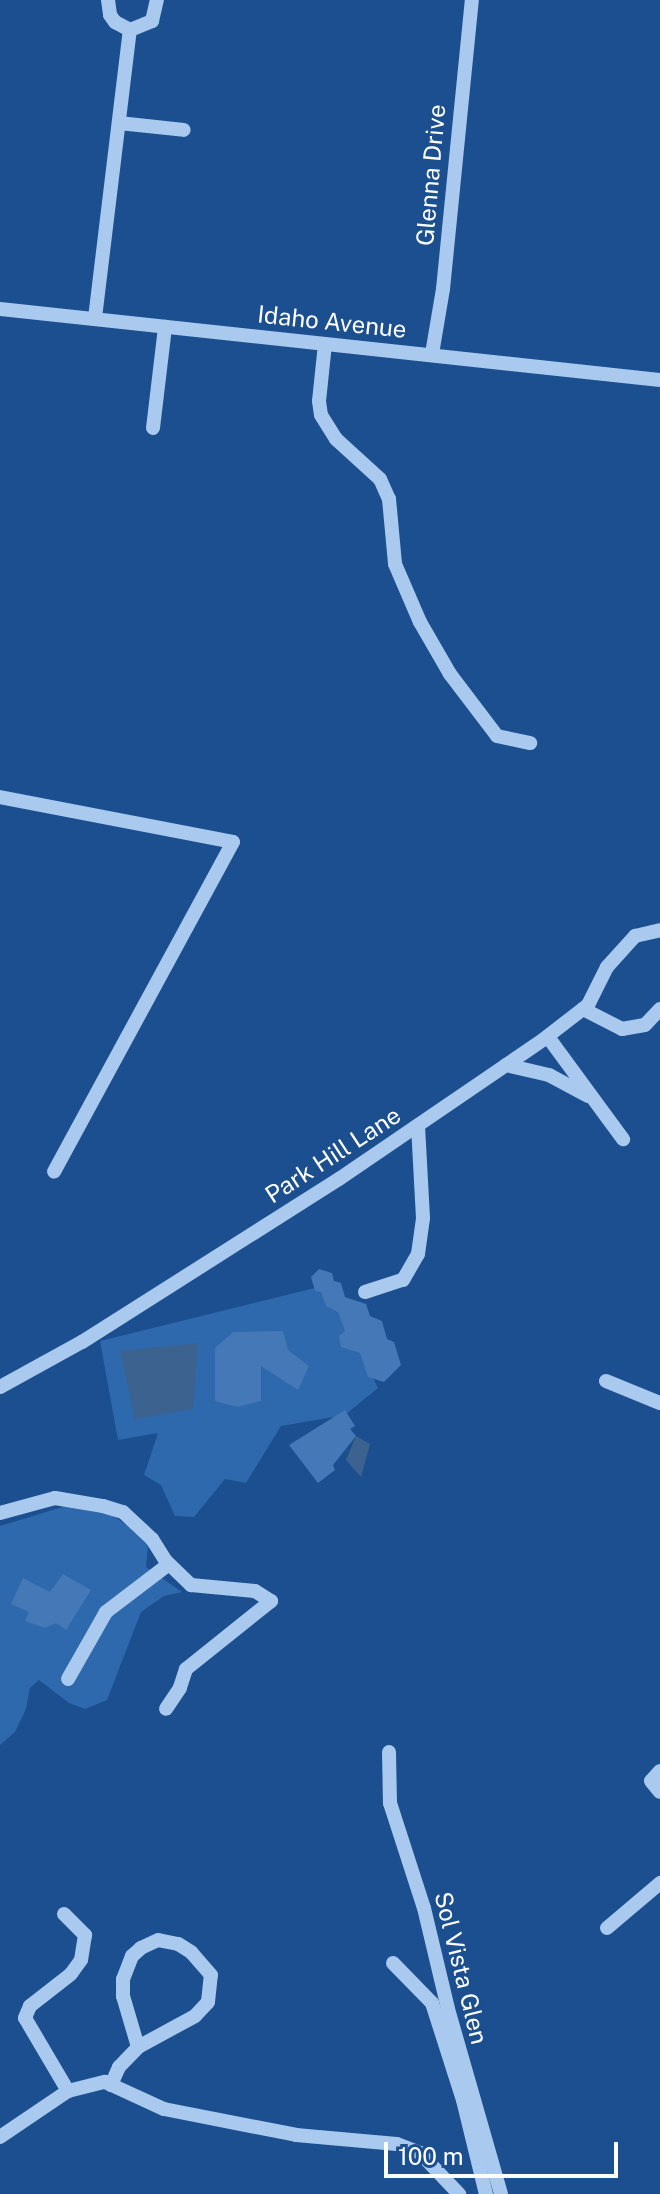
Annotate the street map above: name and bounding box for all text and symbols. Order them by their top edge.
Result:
street label: Glenna Drive [410,103,452,247]
street label: Idaho Avenue [256,300,408,344]
street label: Park Hill Lane [260,1101,406,1209]
street label: Sol Vista Glen [428,1888,494,2048]
scale bar [388,2126,622,2176]
text: 100 m [398,2142,464,2170]

